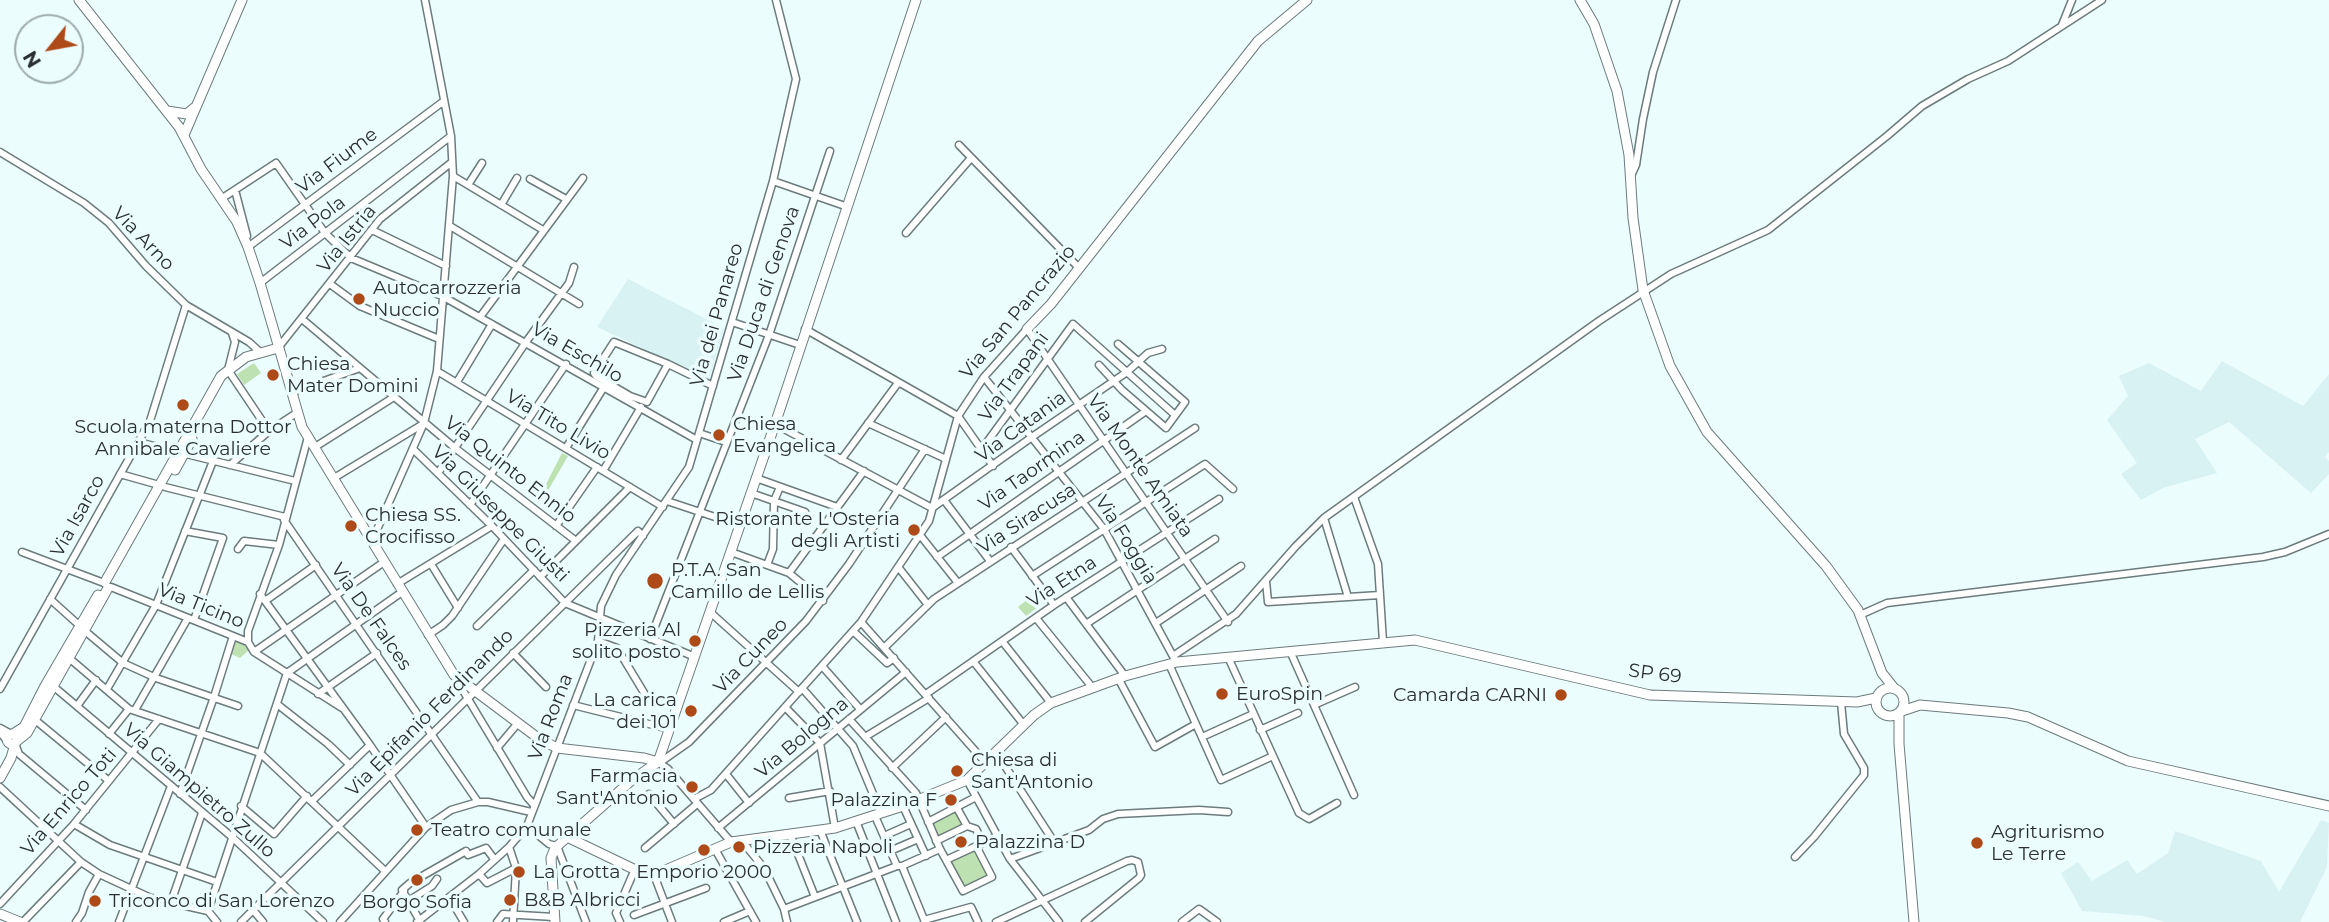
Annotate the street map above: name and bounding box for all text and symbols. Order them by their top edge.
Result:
north arrow [14,14,84,84]
text: N [18,47,46,72]
street label: Via Fiume [292,123,382,199]
street label: Via Pola [276,191,350,255]
street label: Via Istria [313,200,381,278]
street label: Via Arno [107,202,179,276]
street label: Via Duca di Genova [723,203,805,385]
street label: Via San Pancrazio [955,240,1081,384]
street label: Via dei Panareo [686,241,748,389]
place label: Autocarrozzeria Nuccio [373,277,521,321]
marker: Autocarrozzeria Nuccio [351,291,367,307]
street label: Via Eschilo [527,318,627,388]
street label: Via Trapani [974,328,1054,426]
place label: Chiesa Mater Domini [287,353,419,397]
marker: Chiesa Mater Domini [265,367,281,383]
street label: Via Tito Livio [502,385,614,465]
street label: Via Catania [971,386,1071,468]
street label: Via Monte Amiata [1082,390,1198,542]
marker: Scuola materna Dottor Annibale Cavaliere [175,397,191,413]
street label: Via Quinto Ennio [440,412,580,528]
place label: Chiesa Evangelica [733,413,836,457]
place label: Scuola materna Dottor Annibale Cavaliere [74,416,292,460]
street label: Via Taormina [974,426,1090,516]
marker: Chiesa Evangelica [711,427,727,443]
street label: Via Giuseppe Giusti [427,441,573,587]
street label: Via Isarco [46,471,110,561]
street label: Via Siracusa [973,479,1081,559]
street label: Via Foggia [1090,491,1162,589]
place label: Chiesa SS. Crocifisso [365,504,461,548]
place label: Ristorante L'Osteria degli Artisti [715,508,900,552]
marker: Chiesa SS. Crocifisso [343,518,359,534]
marker: Ristorante L'Osteria degli Artisti [906,522,922,538]
street label: Via Etna [1023,551,1101,613]
street label: Via De Falces [326,559,416,675]
place label: P.T.A. San Camillo de Lellis [671,559,824,603]
marker: P.T.A. San Camillo de Lellis [645,571,665,591]
street label: Via Ticino [155,578,247,634]
street label: Via Cuneo [709,613,793,699]
place label: Pizzeria Al solito posto [572,619,681,663]
street label: Via Epifanio Ferdinando [342,625,518,801]
marker: Pizzeria Al solito posto [687,633,703,649]
street label: SP 69 [1627,659,1683,689]
street label: Via Roma [524,670,578,764]
place label: EuroSpin [1236,683,1323,705]
place label: Camarda CARNI [1393,684,1547,706]
marker: EuroSpin [1214,686,1230,702]
marker: Camarda CARNI [1553,687,1569,703]
place label: La carica dei 101 [593,689,677,733]
street label: Via Bologna [751,692,853,784]
marker: La carica dei 101 [683,703,699,719]
street label: Via Giampietro Zullo [118,719,280,863]
street label: Via Enrico Toti [16,744,122,860]
place label: Chiesa di Sant'Antonio [971,749,1093,793]
marker: Chiesa di Sant'Antonio [949,763,965,779]
place label: Farmacia Sant'Antonio [556,765,678,809]
marker: Farmacia Sant'Antonio [684,779,700,795]
place label: Palazzina F [831,789,937,811]
marker: Palazzina F [943,792,959,808]
place label: Teatro comunale [431,819,591,841]
place label: Agriturismo Le Terre [1991,821,2104,865]
marker: Teatro comunale [409,822,425,838]
place label: Palazzina D [975,831,1085,853]
marker: Palazzina D [953,834,969,850]
marker: Agriturismo Le Terre [1969,835,1985,851]
place label: Pizzeria Napoli [753,836,893,858]
marker: Pizzeria Napoli [731,839,747,855]
marker: Emporio 2000 [696,842,712,858]
place label: La Grotta [533,861,620,883]
place label: Emporio 2000 [636,861,772,883]
marker: La Grotta [511,864,527,880]
marker: Borgo Sofia [409,872,425,888]
place label: B&B Albricci [524,889,641,911]
place label: Triconco di San Lorenzo [109,890,335,912]
place label: Borgo Sofia [362,891,472,913]
marker: B&B Albricci [502,892,518,908]
marker: Triconco di San Lorenzo [87,893,103,909]

